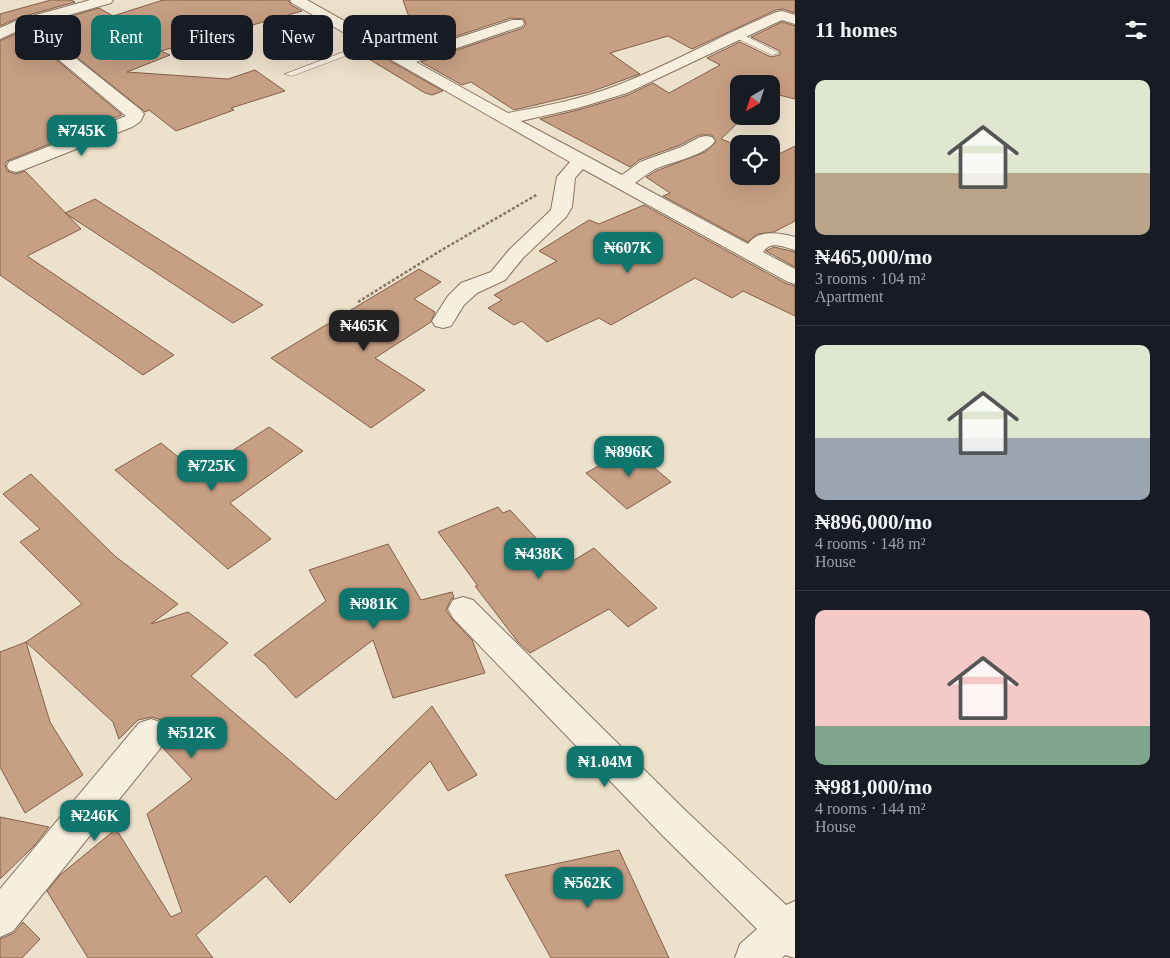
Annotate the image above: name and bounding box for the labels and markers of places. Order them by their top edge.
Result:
pin: ₦745K [47,114,117,157]
pin: ₦607K [593,232,663,274]
pin: ₦465K [329,310,399,352]
pin: ₦896K [594,436,664,478]
pin: ₦725K [177,450,247,492]
pin: ₦438K [504,538,574,580]
pin: ₦981K [339,588,409,630]
pin: ₦512K [157,716,227,759]
pin: ₦1.04M [564,746,646,788]
pin: ₦246K [60,800,130,842]
pin: ₦562K [553,866,623,909]

